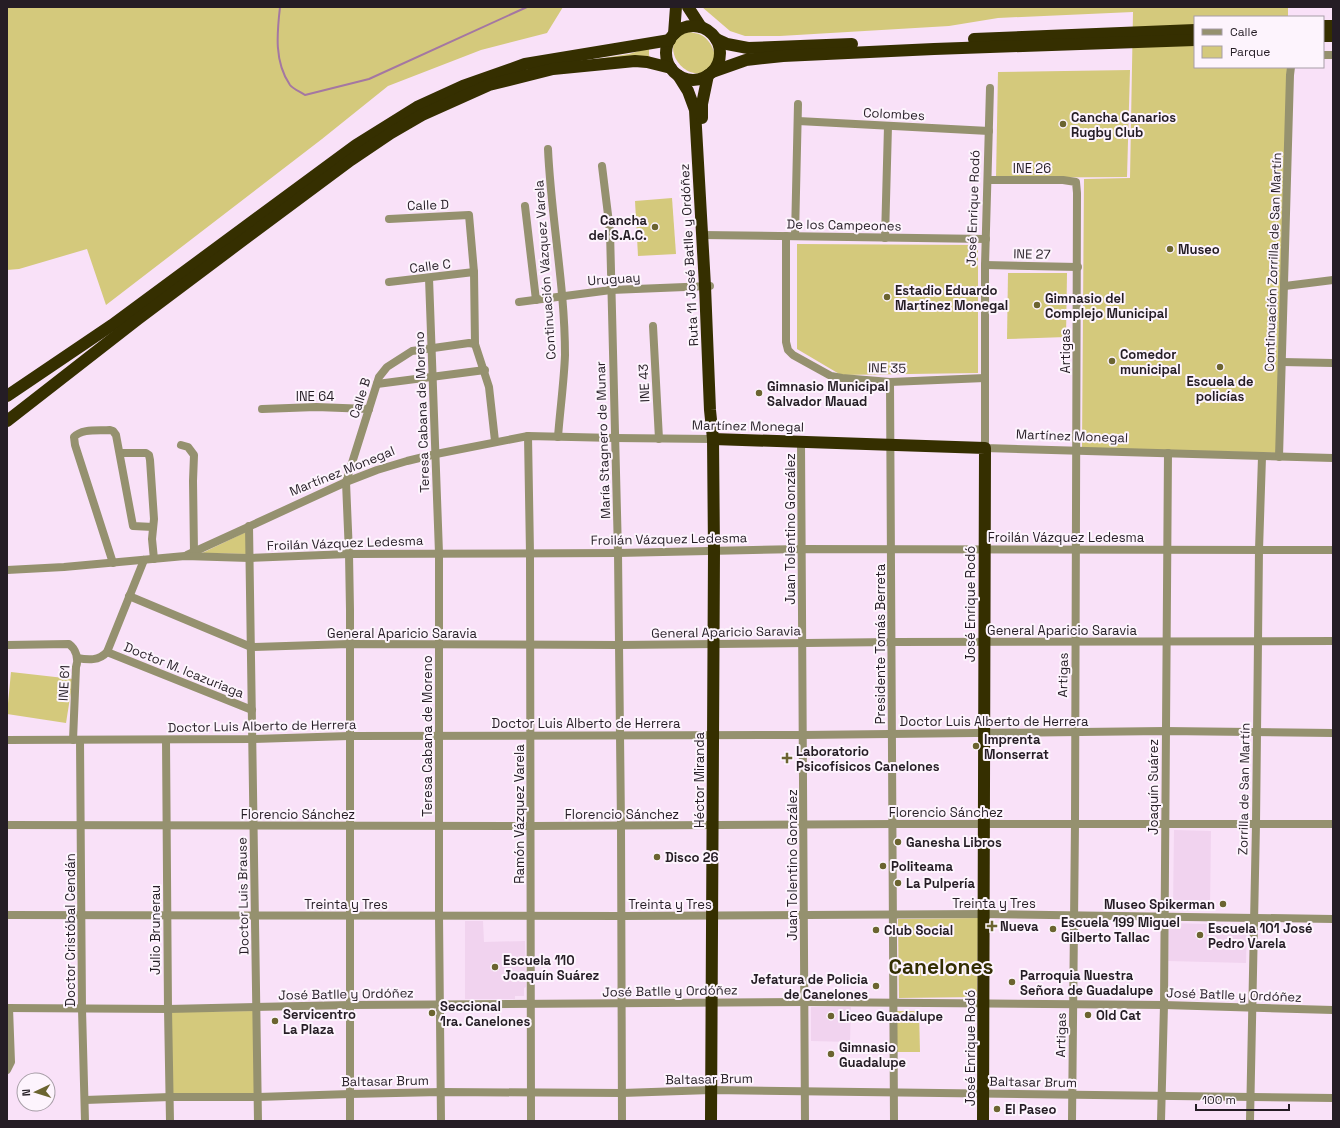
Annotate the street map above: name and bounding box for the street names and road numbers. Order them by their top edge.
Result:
street label: Colombes [863,104,925,124]
street label: José Enrique Rodó [962,149,984,267]
street label: Continuación Zorrilla de San Martín [1261,152,1285,372]
street label: INE 26 [1013,160,1051,177]
street label: Ruta 11 José Batlle y Ordóñez [676,163,702,347]
street label: Continuación Vázquez Varela [530,179,560,360]
street label: Calle D [407,196,449,214]
street label: De los Campeones [787,216,902,235]
street label: INE 27 [1013,245,1051,263]
street label: Calle C [408,255,452,277]
street label: Uruguay [587,269,641,289]
street label: Artigas [1057,328,1074,373]
street label: Teresa Cabana de Moreno [411,331,433,493]
street label: INE 35 [868,359,906,377]
street label: María Stagnero de Munar [592,361,614,519]
street label: INE 43 [634,363,653,403]
street label: Calle B [345,375,375,421]
street label: INE 64 [296,388,334,405]
street label: Martínez Monegal [692,417,804,435]
street label: Martínez Monegal [1016,426,1128,446]
street label: Martínez Monegal [287,442,397,500]
street label: Juan Tolentino González [782,453,799,605]
street label: Froilán Vázquez Ledesma [591,529,748,549]
street label: Froilán Vázquez Ledesma [988,529,1145,546]
street label: Froilán Vázquez Ledesma [266,532,424,554]
street label: José Enrique Rodó [962,546,979,662]
street label: Presidente Tomás Berreta [872,563,889,724]
street label: General Aparicio Saravia [651,622,802,642]
street label: General Aparicio Saravia [987,622,1137,639]
street label: General Aparicio Saravia [327,625,477,642]
street label: Doctor M. Icazuriaga [121,638,247,702]
street label: Artigas [1054,652,1072,698]
street label: Teresa Cabana de Moreno [419,655,436,817]
street label: INE 61 [55,665,73,701]
street label: Doctor Luis Alberto de Herrera [900,713,1089,730]
street label: Doctor Luis Alberto de Herrera [492,715,681,732]
street label: Doctor Luis Alberto de Herrera [167,716,357,736]
street label: Zorrilla de San Martín [1234,723,1254,855]
street label: Héctor Miranda [691,731,708,828]
street label: Joaquín Suárez [1145,739,1162,835]
street label: Ramón Vázquez Varela [511,744,528,884]
street label: Juan Tolentino González [784,789,801,941]
street label: Florencio Sánchez [889,804,1003,821]
street label: Florencio Sánchez [241,806,355,823]
street label: Florencio Sánchez [565,806,679,823]
street label: Doctor Luis Brause [233,837,253,955]
street label: Doctor Cristóbal Cendán [62,853,79,1007]
street label: Julio Brunerau [147,885,164,975]
street label: Treinta y Tres [952,895,1036,912]
street label: Treinta y Tres [304,896,388,913]
street label: Treinta y Tres [628,896,712,913]
street label: José Batlle y Ordóñez [602,981,738,1001]
street label: José Batlle y Ordóñez [278,984,414,1004]
street label: José Batlle y Ordóñez [1166,984,1302,1006]
street label: José Enrique Rodó [962,990,979,1106]
street label: Artigas [1052,1012,1070,1058]
street label: Baltasar Brum [665,1070,753,1088]
street label: Baltasar Brum [341,1072,429,1090]
street label: Baltasar Brum [989,1073,1077,1091]

